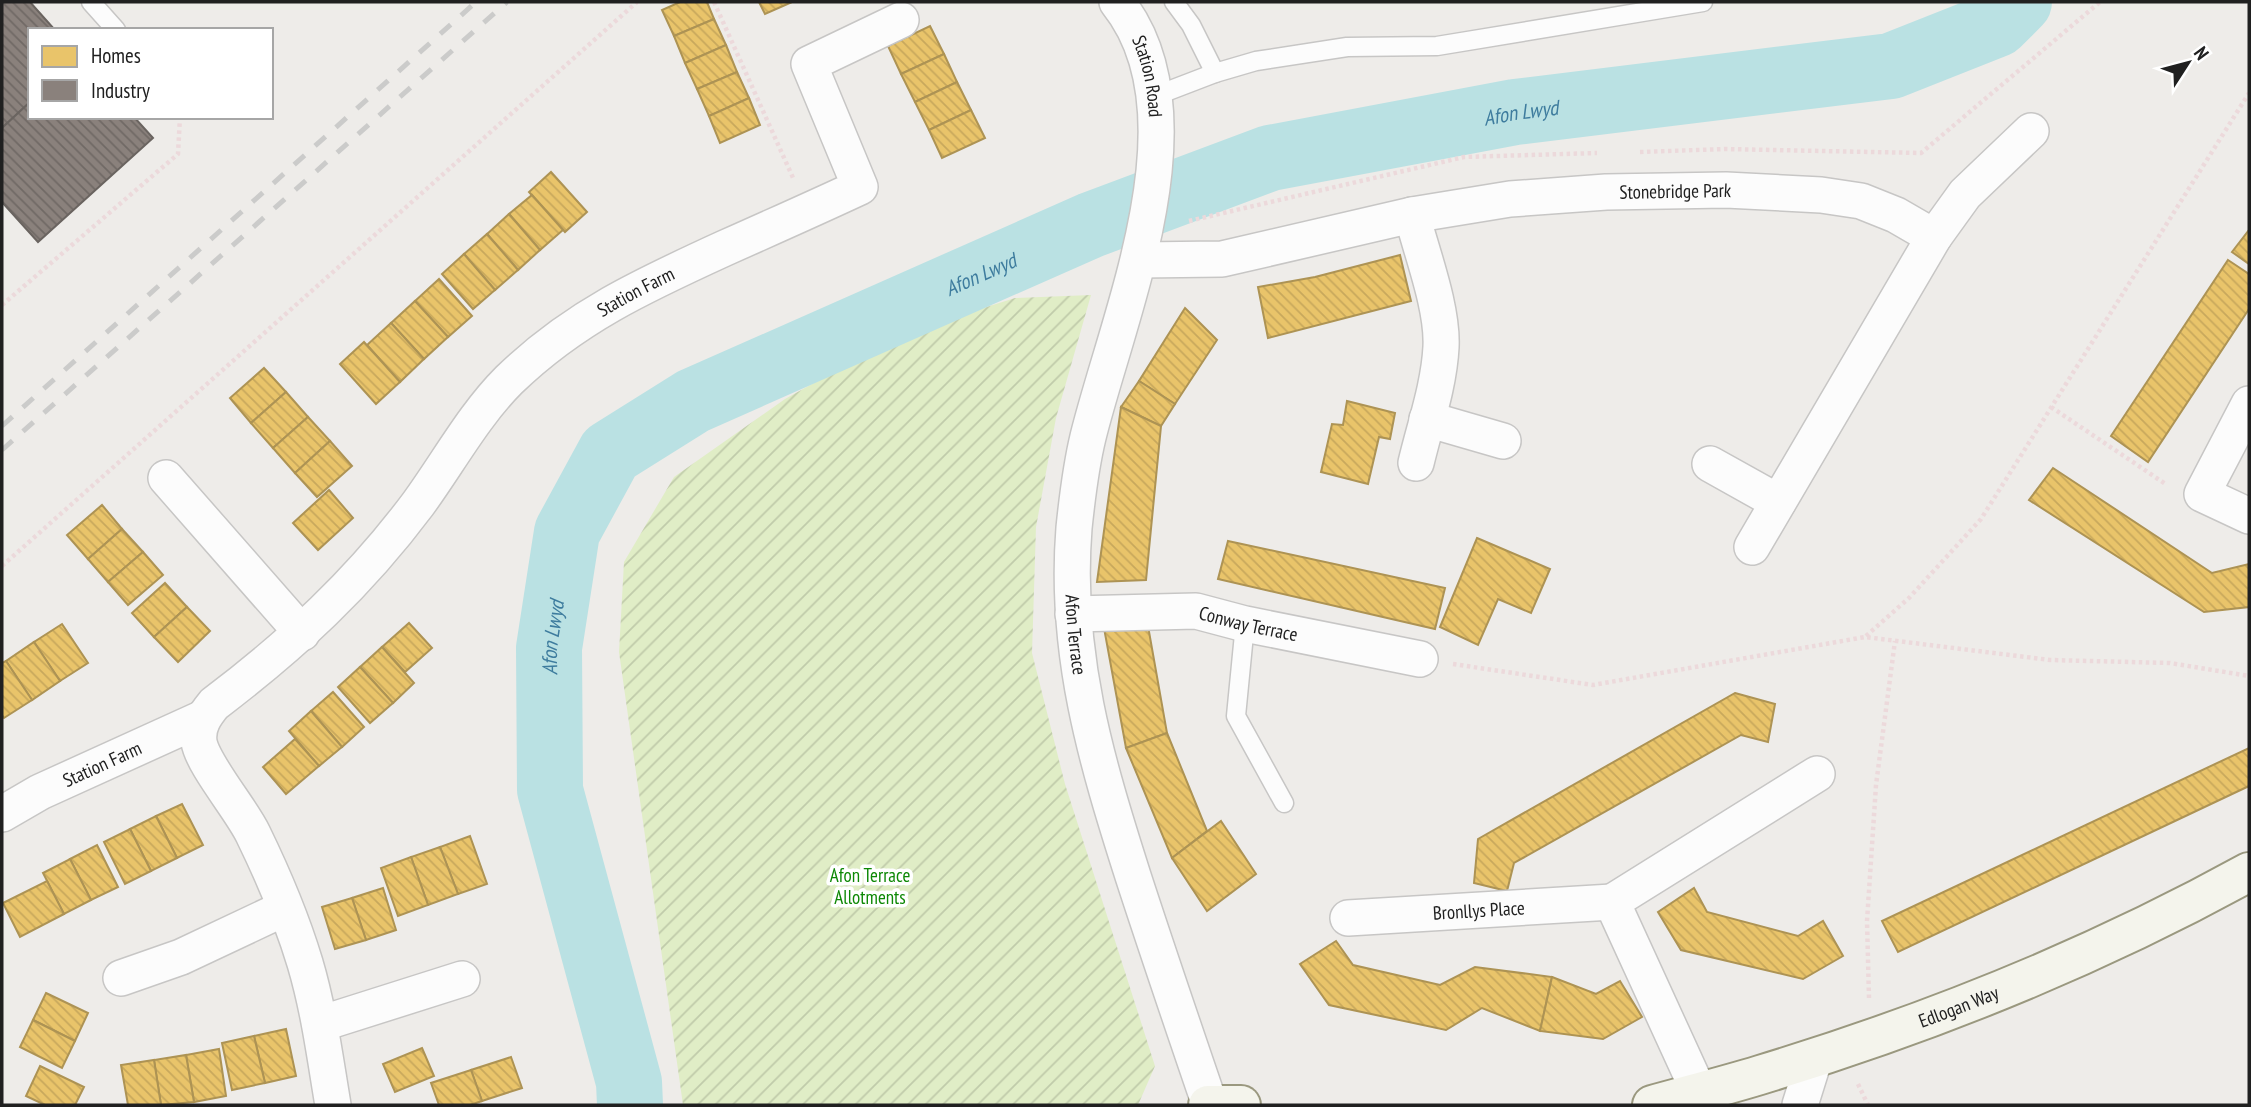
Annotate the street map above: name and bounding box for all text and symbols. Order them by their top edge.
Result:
legend [28,28,273,119]
north arrow [2153,28,2223,98]
street label: Station Road [1127,32,1168,118]
text: Homes [91,42,141,69]
text: N [2189,42,2214,64]
text: Industry [91,77,150,104]
water label: Afon Lwyd [1481,93,1562,131]
street label: Stonebridge Park [1619,178,1733,204]
water label: Afon Lwyd [941,245,1023,301]
street label: Station Farm [593,261,678,322]
street label: Afon Terrace [1060,594,1092,677]
water label: Afon Lwyd [535,596,570,675]
street label: Conway Terrace [1197,600,1300,646]
street label: Station Farm [59,736,145,792]
park label: Afon Terrace Allotments [830,863,910,909]
street label: Bronllys Place [1432,895,1526,925]
street label: Edlogan Way [1915,980,2003,1033]

